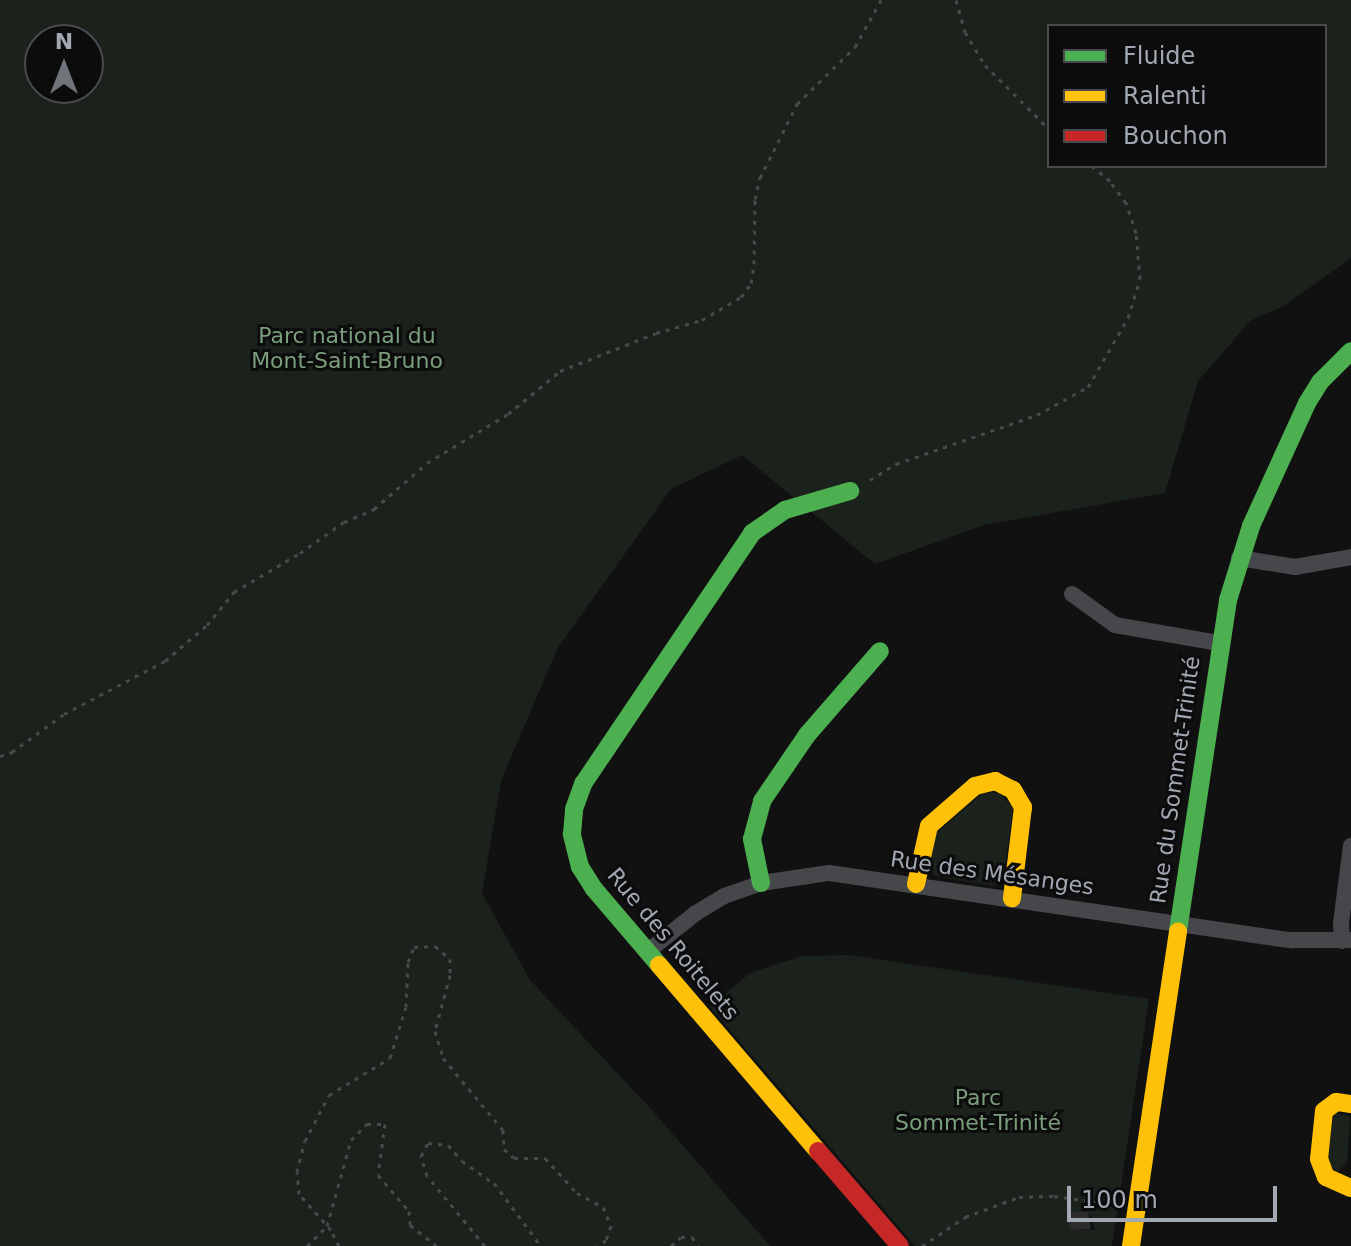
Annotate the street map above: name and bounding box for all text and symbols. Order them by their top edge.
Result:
north arrow [24,24,104,104]
legend [1047,24,1327,168]
text: N [55,29,73,54]
text: Fluide [1123,42,1195,70]
text: Ralenti [1123,82,1207,110]
text: Bouchon [1123,122,1228,150]
park label: Parc national du Mont-Saint-Bruno [251,322,443,374]
street label: Rue du Sommet-Trinité [1145,655,1205,905]
street label: Rue des Mésanges [889,846,1095,900]
street label: Rue des Roitelets [602,863,744,1025]
park label: Parc Sommet-Trinité [895,1084,1061,1136]
scale bar [1071,1170,1281,1220]
text: 100 m [1081,1186,1158,1214]

